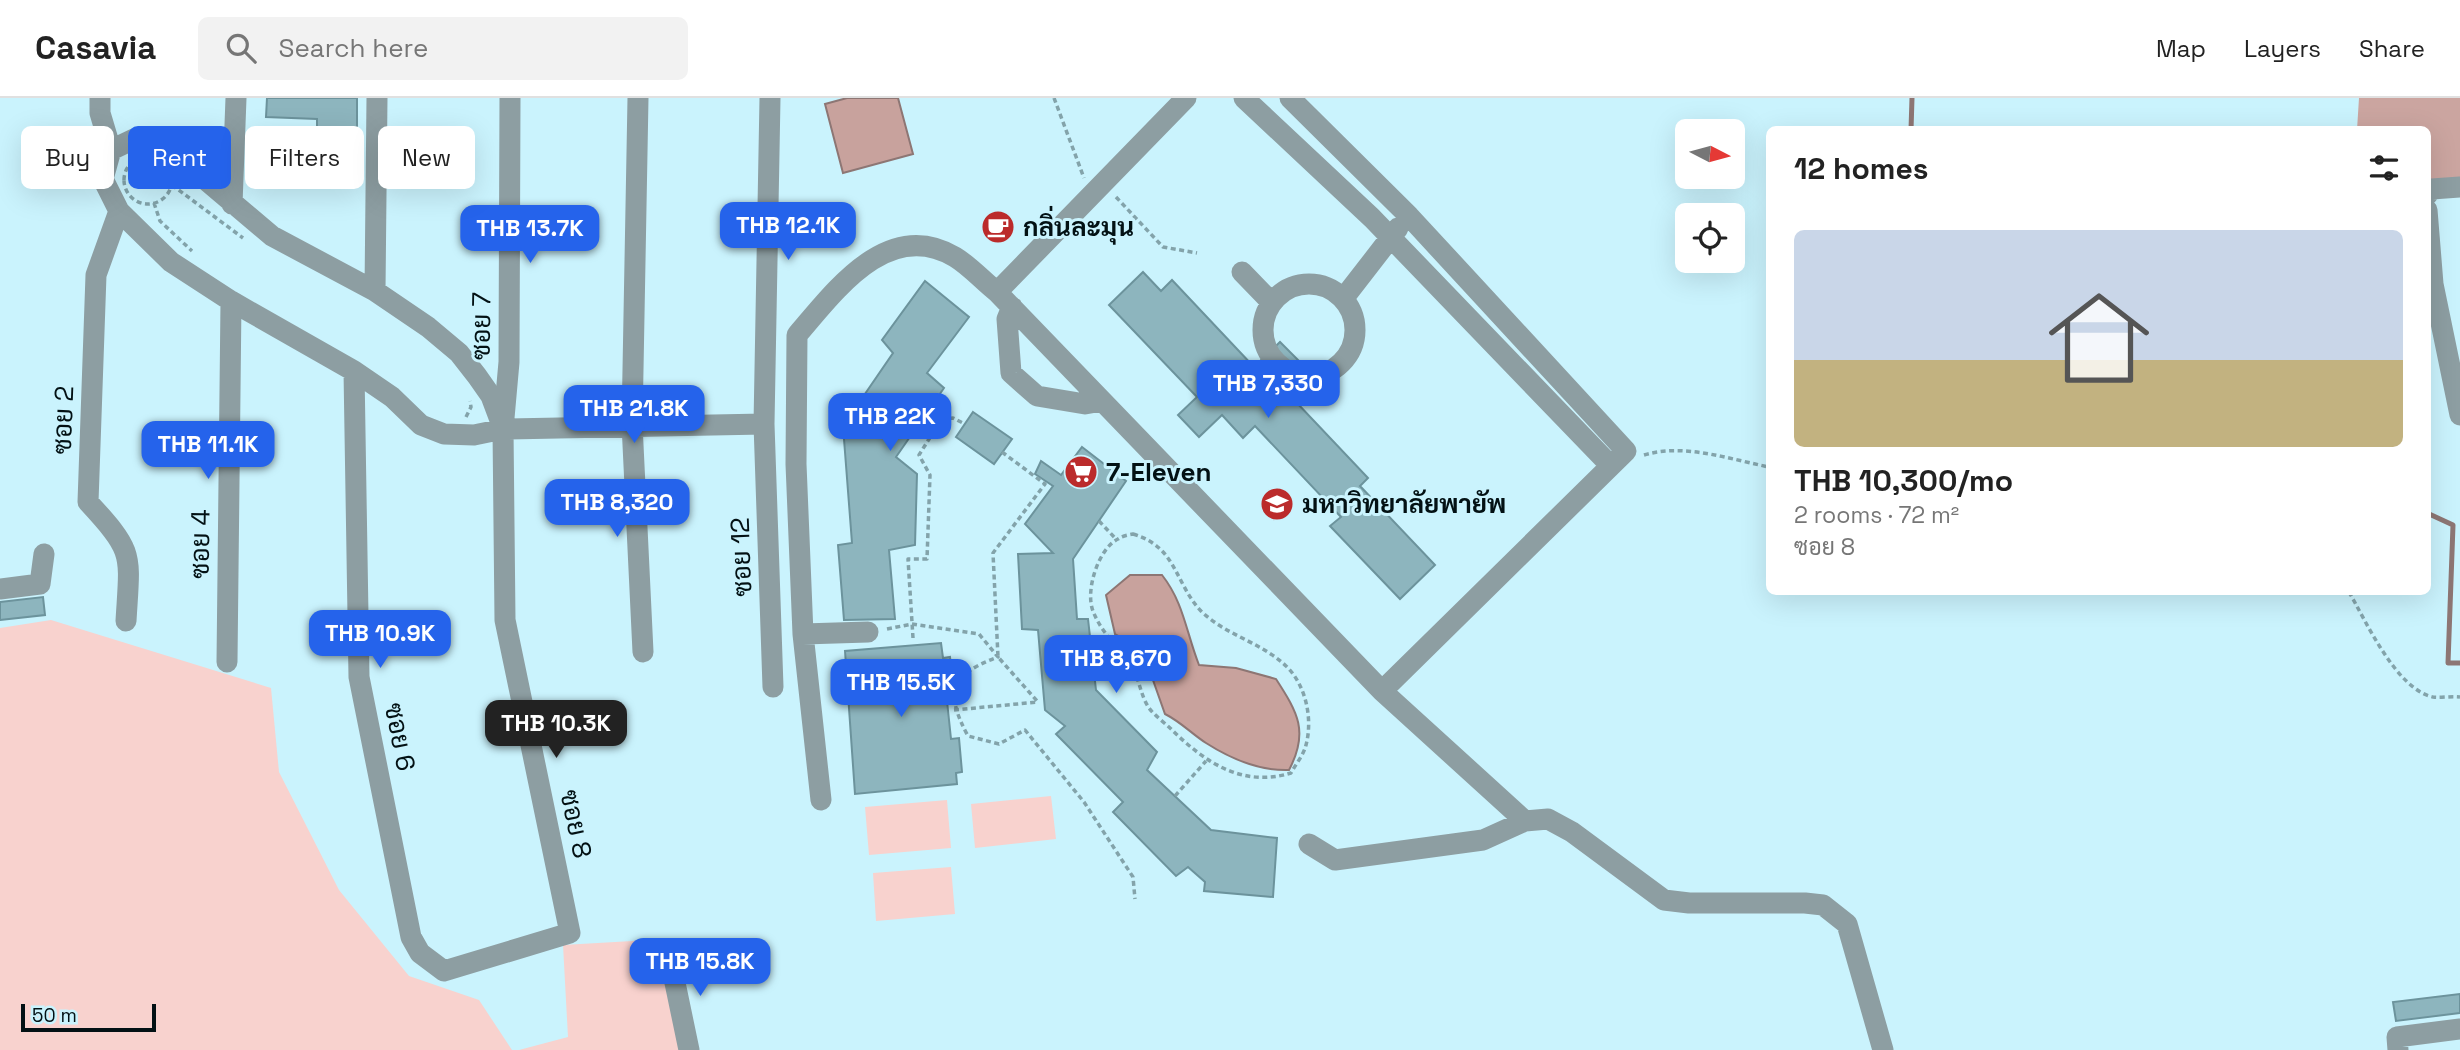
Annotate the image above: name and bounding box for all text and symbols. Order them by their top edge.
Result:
search box [198,17,688,80]
text: Casavia [35,27,156,69]
icon: search [222,29,260,67]
text: Search here [278,31,428,65]
text: Map [2156,33,2206,64]
text: Layers [2244,33,2321,64]
text: Share [2359,33,2425,64]
north arrow [1675,119,1745,189]
map controls [1675,119,1745,273]
chip: Buy [21,126,114,189]
chip: Rent [128,126,231,189]
chip: Filters [245,126,364,189]
chip: New [378,126,475,189]
text: 12 homes [1794,149,1929,188]
icon: filters [2365,149,2403,187]
pin: THB 12.1K [708,202,868,262]
button: locate [1675,203,1745,273]
place label: กลิ่นละมุน [1023,205,1134,245]
pin: THB 13.7K [450,206,610,265]
cafe icon: กลิ่นละมุน [979,208,1017,246]
text: THB 12.1K [736,210,840,240]
text: THB 13.7K [476,213,584,243]
icon: home [2036,275,2162,401]
street label: ซอย 7 [463,292,499,360]
pin: THB 7,330 [1188,360,1348,420]
text: THB 7,330 [1213,368,1323,398]
street label: ซอย 2 [45,385,81,455]
pin: THB 21.8K [554,386,714,445]
text: THB 21.8K [580,393,688,423]
pin: THB 22K [825,394,955,453]
text: THB 22K [844,401,936,431]
pin: THB 11.1K [128,422,288,481]
text: THB 11.1K [158,429,258,459]
supermarket icon: 7-Eleven [1062,453,1100,491]
place label: 7-Eleven [1106,455,1211,489]
text: THB 10,300/mo [1794,461,2013,500]
pin: THB 8,320 [537,480,697,539]
school or university icon: มหาวิทยาลัยพายัพ [1258,485,1296,523]
text: THB 8,320 [561,487,673,517]
place label: มหาวิทยาลัยพายัพ [1302,487,1506,521]
text: 2 rooms · 72 m² [1794,500,1959,530]
street label: ซอย 4 [182,509,218,579]
street label: ซอย 12 [723,517,759,597]
text: ซอย 8 [1794,532,1855,562]
pin: THB 10.9K [300,610,460,670]
text: THB 10.9K [325,618,435,648]
pin: THB 8,670 [1036,636,1196,695]
text: THB 8,670 [1060,643,1172,673]
pin: THB 15.5K [821,660,981,719]
text: THB 15.5K [847,667,955,697]
street label: ซอย 6 [377,700,423,774]
pin: THB 10.3K [476,700,636,760]
text: THB 10.3K [501,708,611,738]
street label: ซอย 8 [552,787,600,861]
pin: THB 15.8K [620,939,780,998]
text: THB 15.8K [646,946,754,976]
scale bar [21,1001,156,1033]
text: 50 m [32,1003,77,1028]

